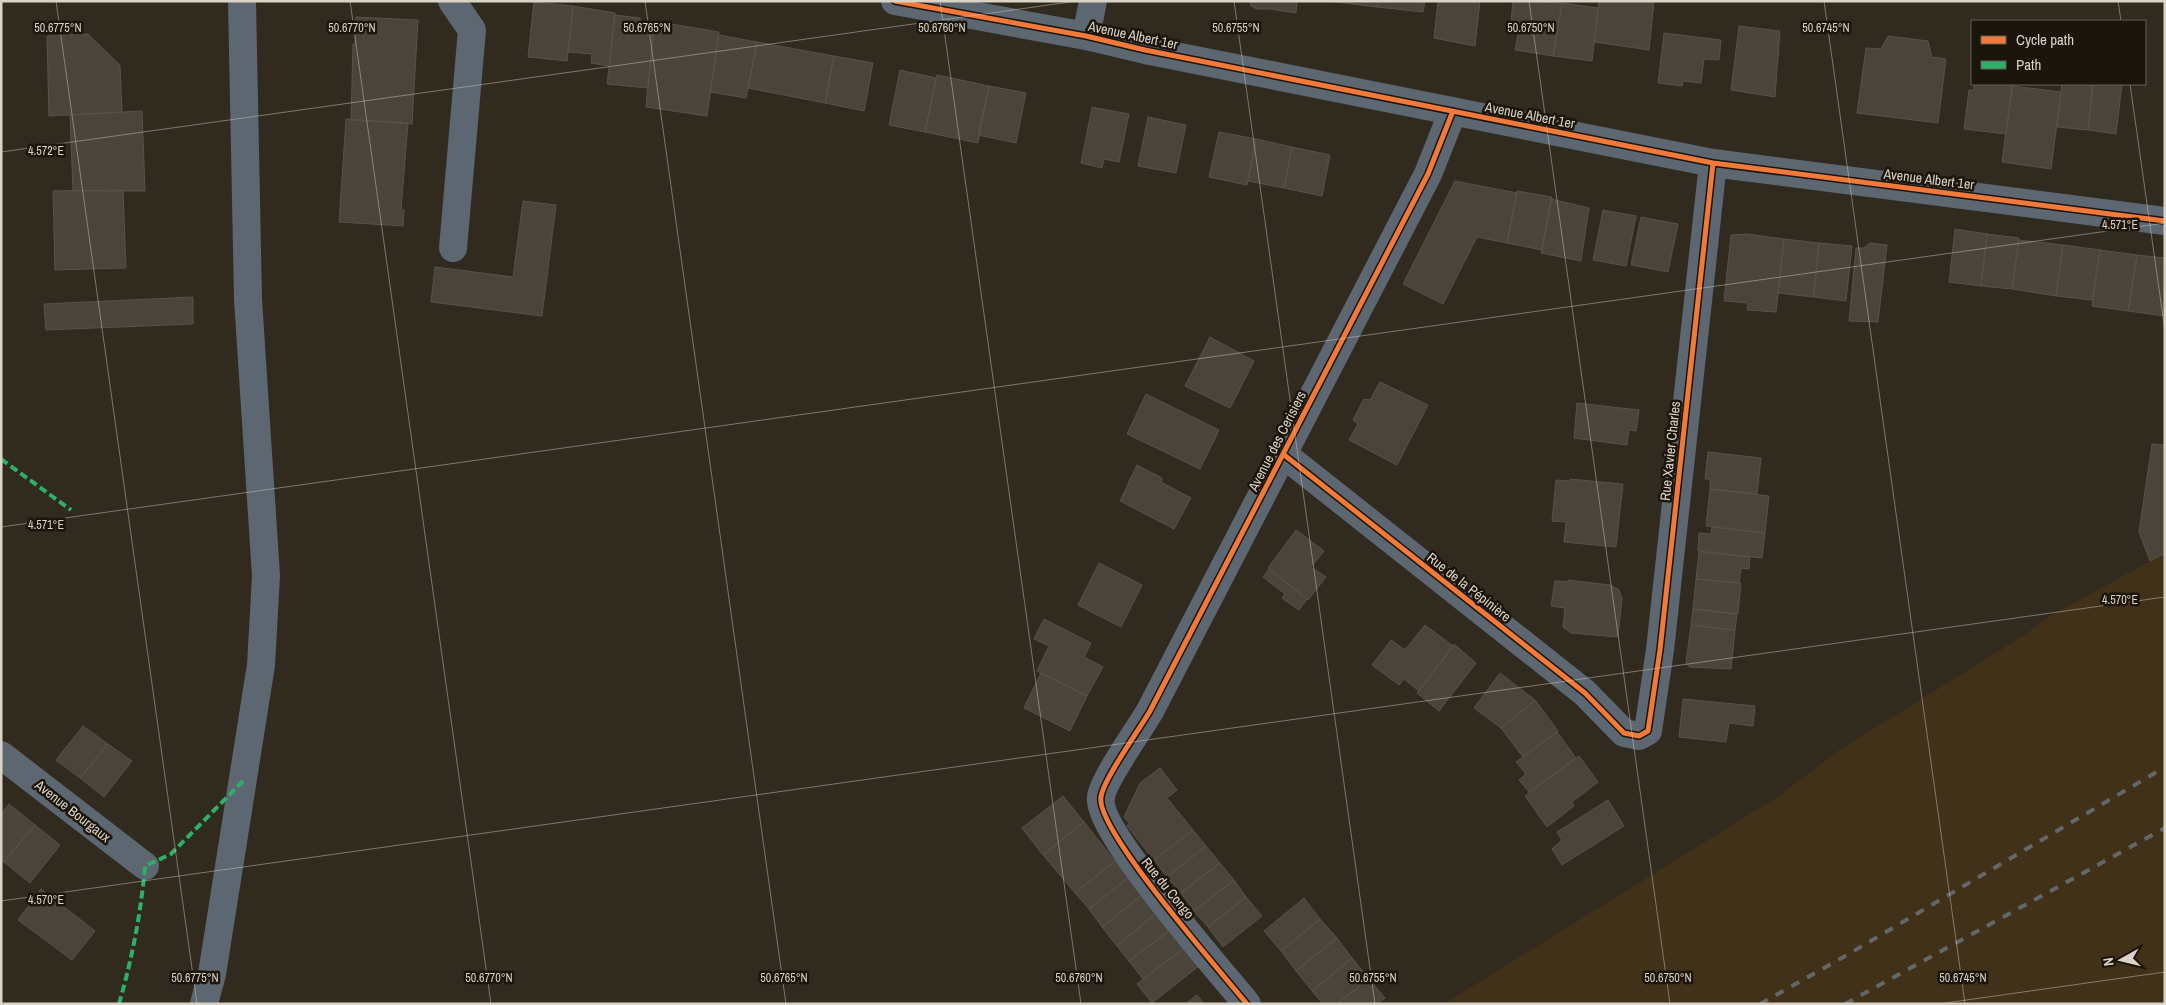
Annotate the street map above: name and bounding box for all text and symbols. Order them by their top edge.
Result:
street label: Avenue Albert 1er [1086,17,1180,53]
text: 50.6775°N [34,20,82,36]
text: 50.6770°N [328,20,376,36]
text: 50.6765°N [623,20,671,36]
text: 50.6760°N [918,20,966,36]
text: 50.6755°N [1212,20,1260,36]
text: 50.6750°N [1507,20,1555,36]
text: 50.6745°N [1802,20,1850,36]
legend [1971,20,2146,85]
text: Cycle path [2016,29,2074,50]
text: Path [2016,54,2041,75]
street label: Avenue Albert 1er [1483,97,1577,133]
text: 4.572°E [28,143,64,159]
street label: Avenue Albert 1er [1882,164,1975,194]
text: 4.571°E [2102,217,2138,233]
street label: Avenue des Cerisiers [1244,388,1310,495]
street label: Rue Xavier Charles [1656,400,1684,502]
text: 4.571°E [28,517,64,533]
street label: Rue de la Pépinière [1423,548,1515,626]
text: 4.570°E [2102,592,2138,608]
street label: Avenue Bourgaux [31,775,115,846]
street label: Rue du Congo [1138,854,1198,922]
text: 4.570°E [28,892,64,908]
north arrow [2096,935,2146,985]
text: N [2099,956,2118,967]
text: 50.6775°N [171,970,219,986]
text: 50.6770°N [465,970,513,986]
text: 50.6765°N [760,970,808,986]
text: 50.6760°N [1055,970,1103,986]
text: 50.6755°N [1349,970,1397,986]
text: 50.6750°N [1644,970,1692,986]
text: 50.6745°N [1939,970,1987,986]

